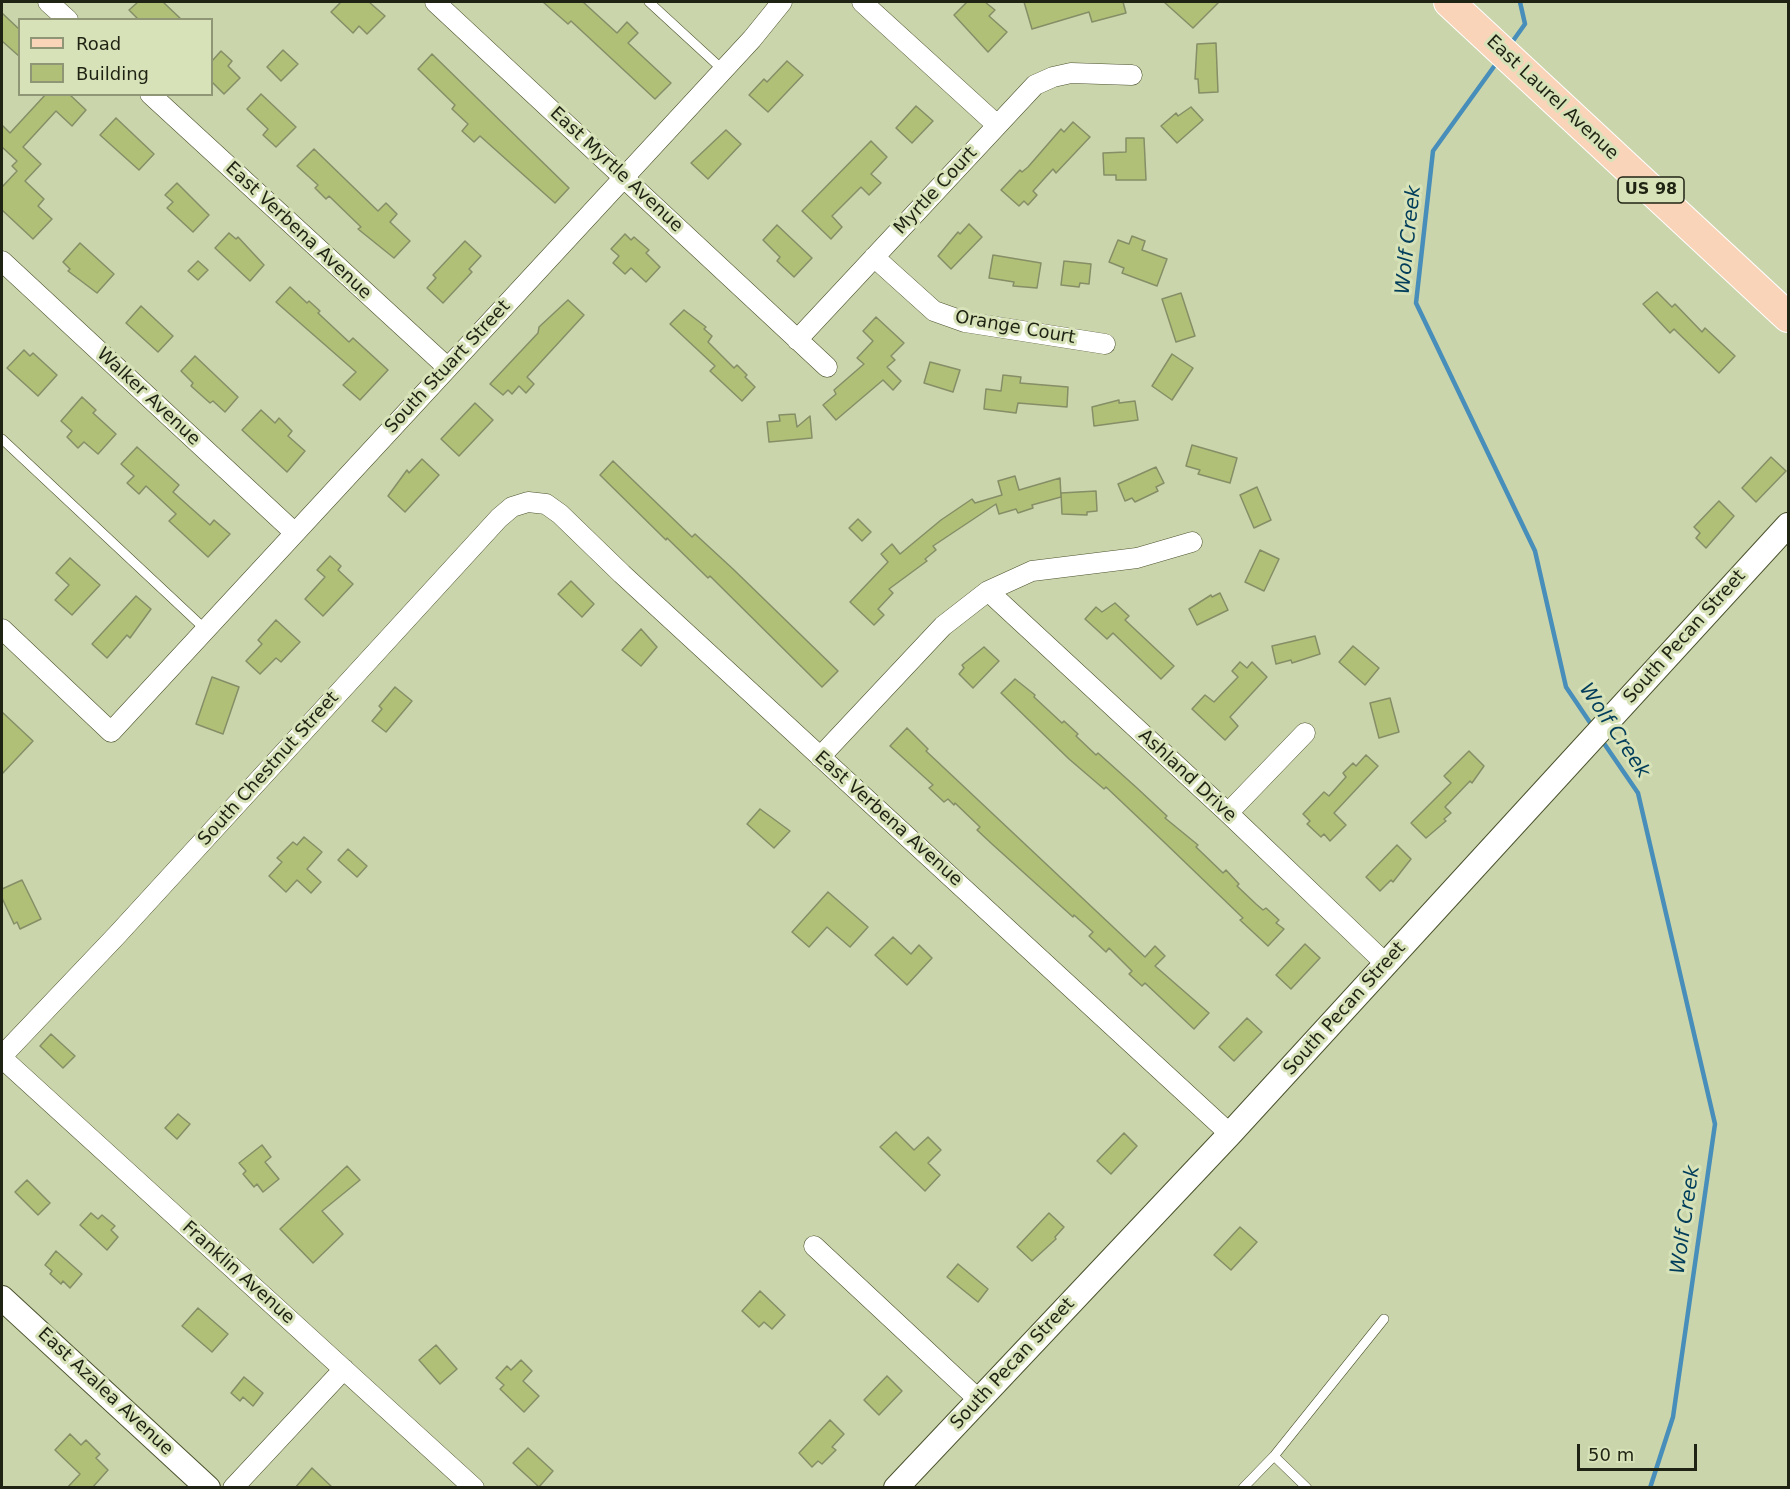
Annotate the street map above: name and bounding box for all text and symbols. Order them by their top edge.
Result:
legend [18,18,213,96]
street label: East Laurel Avenue [1481,31,1623,165]
text: Road [76,33,121,54]
text: Building [76,63,149,84]
street label: East Myrtle Avenue [545,103,687,237]
street label: Myrtle Court [890,143,982,239]
street label: East Verbena Avenue [221,158,375,304]
road number: US 98 [1618,177,1684,203]
water label: Wolf Creek [1391,184,1427,296]
street label: South Stuart Street [381,296,515,438]
street label: Orange Court [953,307,1077,349]
street label: Walker Avenue [92,344,204,450]
street label: South Pecan Street [1619,566,1751,708]
water label: Wolf Creek [1573,679,1655,783]
street label: South Chestnut Street [194,688,344,850]
street label: Ashland Drive [1134,725,1240,827]
street label: East Verbena Avenue [810,747,966,891]
street label: South Pecan Street [1279,938,1411,1080]
water label: Wolf Creek [1667,1164,1705,1276]
street label: Franklin Avenue [178,1217,298,1329]
street label: South Pecan Street [946,1294,1080,1434]
street label: East Azalea Avenue [33,1324,177,1460]
scale bar [1580,1432,1700,1470]
text: 50 m [1588,1444,1634,1465]

